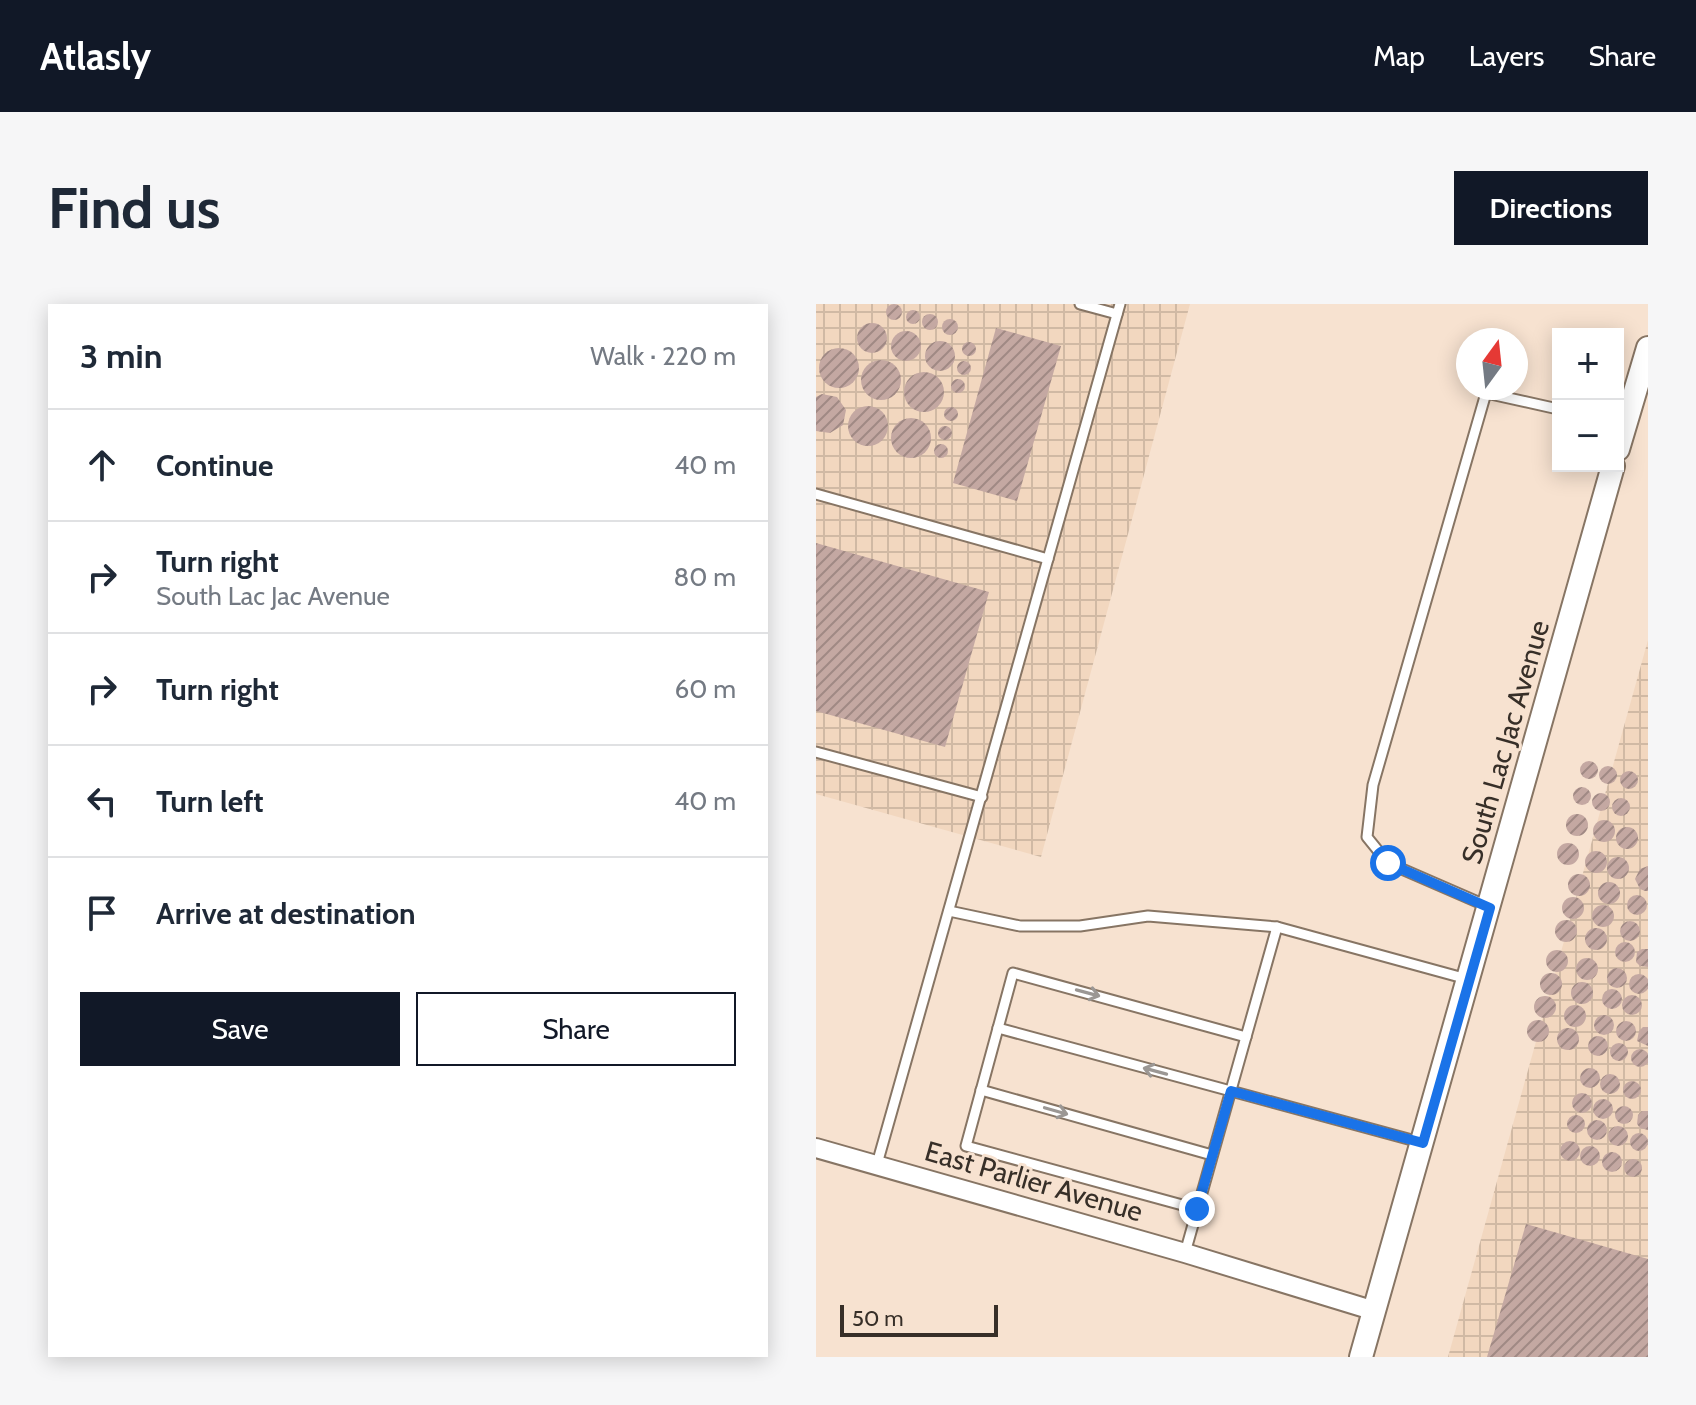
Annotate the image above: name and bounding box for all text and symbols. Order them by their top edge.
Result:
text: Atlasly [40,33,151,80]
text: Map [1373,39,1425,73]
text: Layers [1469,39,1544,73]
text: Share [1588,39,1656,73]
button: Directions [1454,171,1648,245]
text: Find us [48,174,221,242]
north arrow [1456,328,1528,400]
map controls [1552,328,1624,472]
button: + [1552,328,1624,400]
text: 3 min [80,335,162,377]
text: Walk · 220 m [590,340,736,372]
button: − [1552,400,1624,472]
icon: ahead [80,443,124,487]
text: Continue [156,447,273,484]
text: 40 m [674,449,736,481]
text: Turn right [156,543,279,580]
icon: right [80,555,124,599]
text: 80 m [673,561,736,593]
text: South Lac Jac Avenue [156,580,390,612]
street label: South Lac Jac Avenue [1454,616,1556,868]
icon: right [80,667,124,711]
text: Turn right [156,671,279,708]
text: 60 m [674,673,736,705]
icon: left [80,779,124,823]
text: Turn left [156,783,264,820]
text: 40 m [674,785,736,817]
route start [1370,845,1406,881]
icon: arrive [80,891,124,935]
text: Arrive at destination [156,895,416,932]
one-way arrow [1075,986,1101,1001]
button: Save [80,992,400,1066]
button: Share [416,992,736,1066]
one-way arrow [1143,1062,1169,1077]
one-way arrow [1042,1104,1068,1119]
street label: East Parlier Avenue [921,1134,1147,1228]
route end [1179,1191,1215,1227]
scale bar [840,1301,998,1337]
text: 50 m [852,1305,904,1332]

